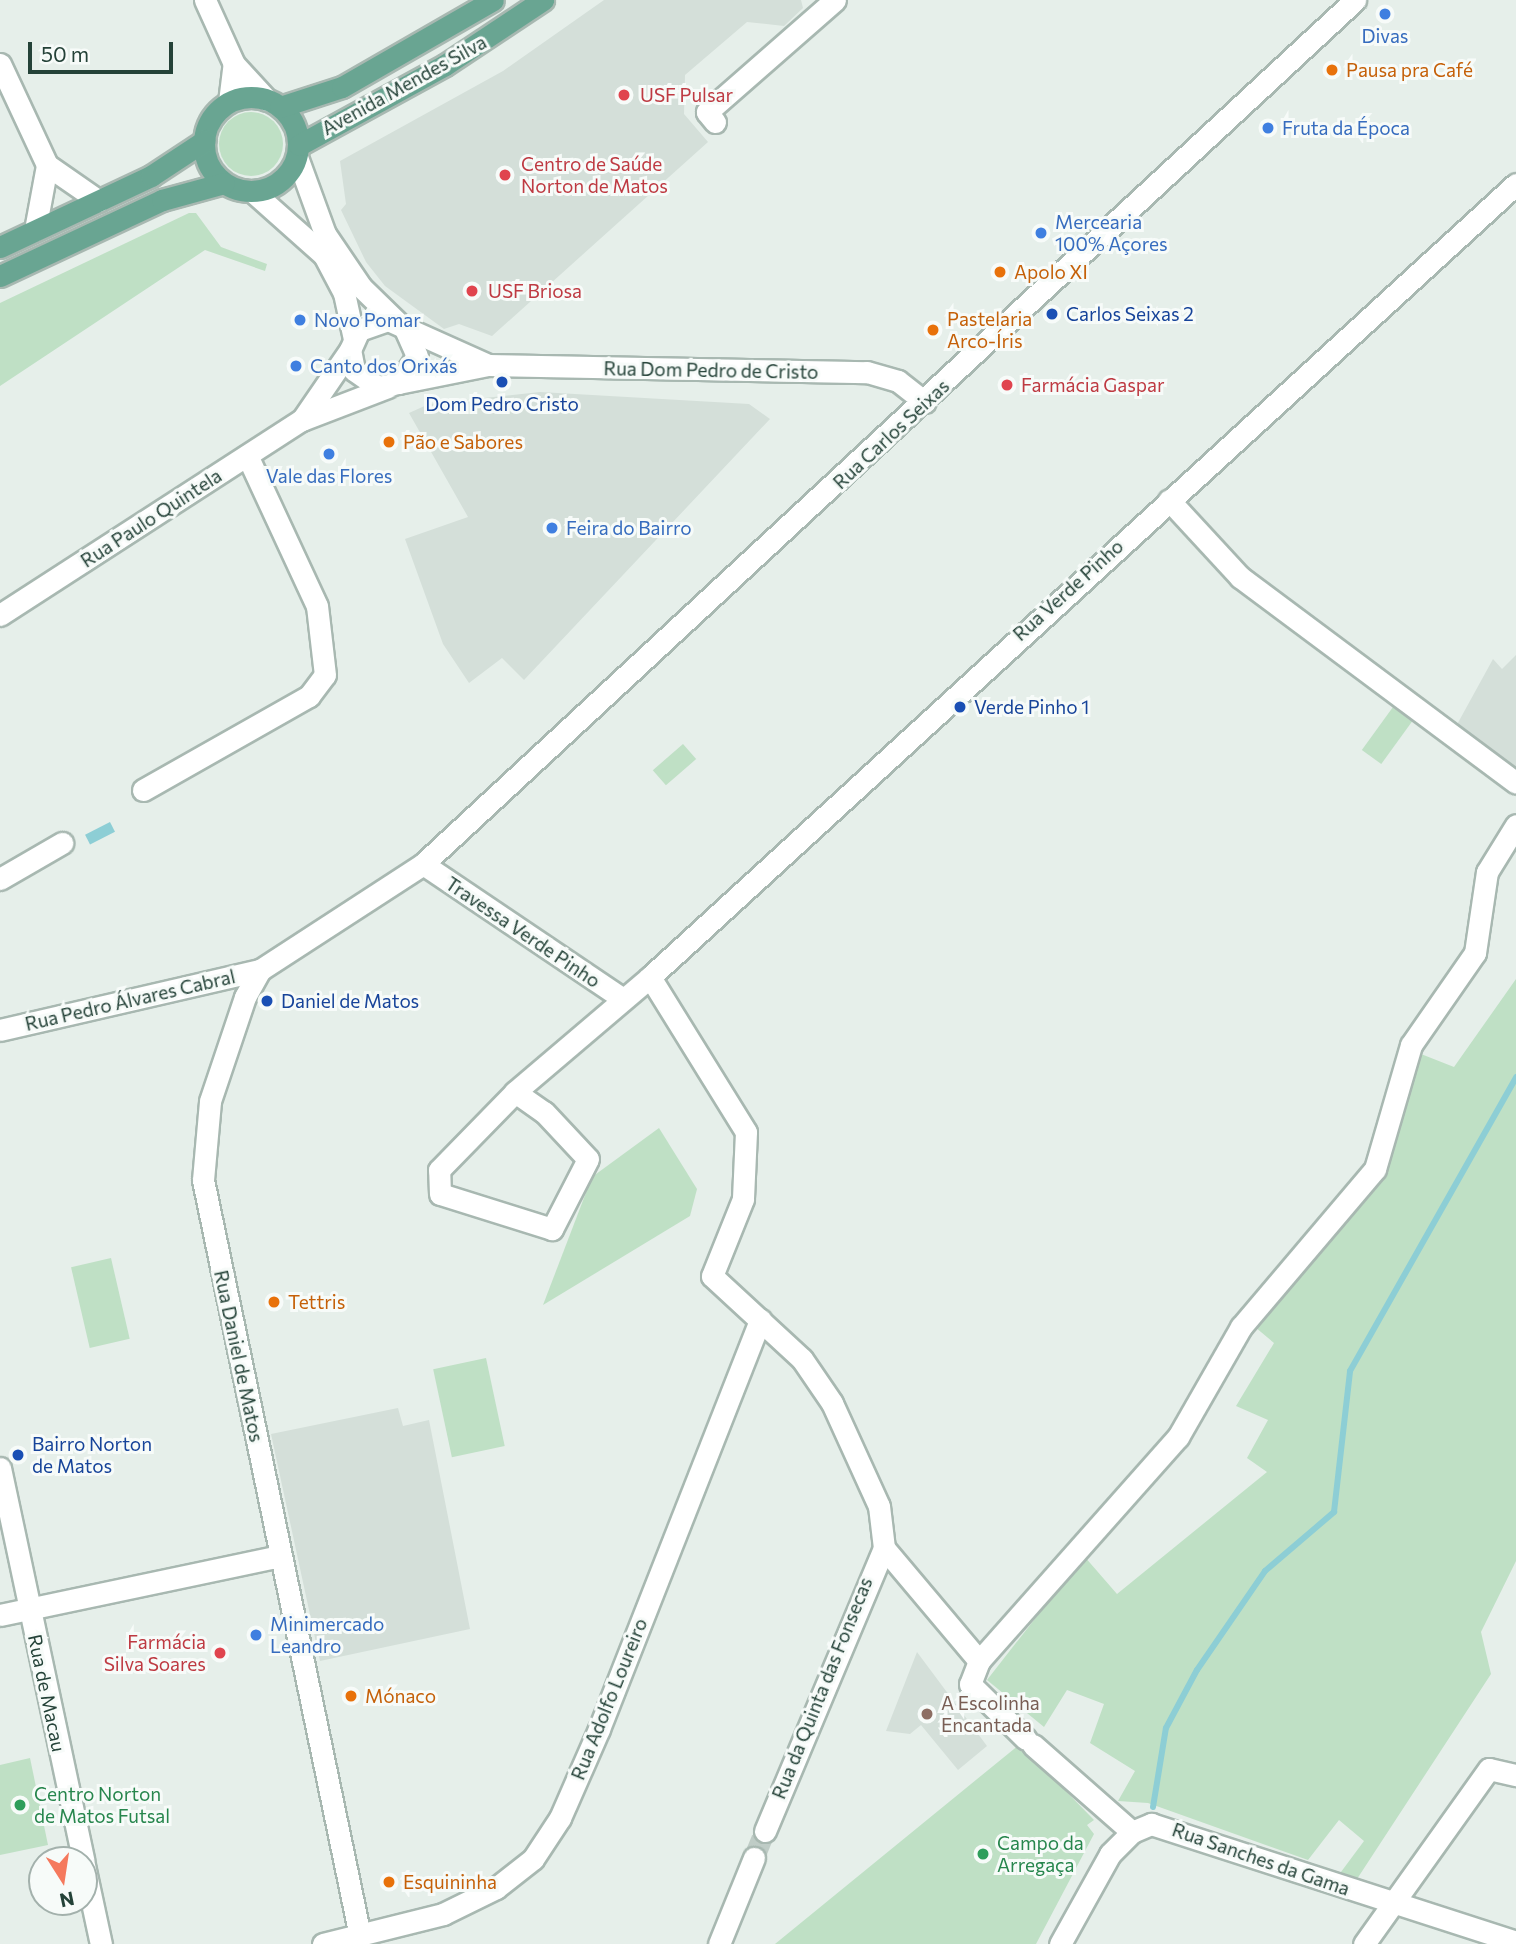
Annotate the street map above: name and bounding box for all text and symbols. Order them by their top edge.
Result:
marker: Divas [1377,6,1393,22]
place label: Divas [1361,25,1409,47]
scale bar [32,28,177,72]
street label: Avenida Mendes Silva [318,30,490,140]
text: 50 m [41,41,89,66]
place label: Pausa pra Café [1346,59,1473,81]
marker: Pausa pra Café [1324,62,1340,78]
place label: USF Pulsar [640,84,733,106]
marker: USF Pulsar [614,85,634,105]
place label: Fruta da Época [1282,117,1410,139]
marker: Fruta da Época [1260,120,1276,136]
place label: Centro de Saúde Norton de Matos [521,153,668,197]
marker: Centro de Saúde Norton de Matos [495,165,515,185]
place label: Mercearia 100% Açores [1055,211,1168,255]
marker: Mercearia 100% Açores [1033,225,1049,241]
place label: Apolo XI [1014,261,1088,283]
marker: Apolo XI [992,264,1008,280]
place label: USF Briosa [488,280,582,302]
marker: USF Briosa [462,281,482,301]
place label: Carlos Seixas 2 [1066,303,1194,325]
marker: Carlos Seixas 2 [1044,306,1060,322]
place label: Pastelaria Arco-Íris [947,308,1032,352]
place label: Novo Pomar [314,309,421,331]
marker: Novo Pomar [292,312,308,328]
marker: Pastelaria Arco-Íris [925,322,941,338]
place label: Canto dos Orixás [310,355,458,377]
street label: Rua Dom Pedro de Cristo [603,357,819,383]
marker: Canto dos Orixás [288,358,304,374]
marker: Dom Pedro Cristo [494,374,510,390]
street label: Rua Carlos Seixas [828,374,954,494]
place label: Farmácia Gaspar [1021,374,1165,396]
marker: Farmácia Gaspar [999,377,1015,393]
place label: Dom Pedro Cristo [425,393,579,415]
place label: Pão e Sabores [403,431,523,453]
marker: Pão e Sabores [381,434,397,450]
marker: Vale das Flores [321,446,337,462]
street label: Rua Paulo Quintela [76,464,226,572]
place label: Vale das Flores [266,465,392,487]
place label: Feira do Bairro [566,517,692,539]
marker: Feira do Bairro [544,520,560,536]
street label: Rua Verde Pinho [1008,535,1128,645]
place label: Verde Pinho 1 [974,696,1089,718]
marker: Verde Pinho 1 [952,699,968,715]
street label: Travessa Verde Pinho [441,872,605,992]
street label: Rua Pedro Álvares Cabral [23,965,237,1035]
place label: Daniel de Matos [281,990,419,1012]
marker: Daniel de Matos [259,993,275,1009]
street label: Rua Daniel de Matos [210,1268,268,1444]
place label: Tettris [288,1291,345,1313]
marker: Tettris [266,1294,282,1310]
place label: Bairro Norton de Matos [32,1433,152,1477]
marker: Bairro Norton de Matos [10,1447,26,1463]
street label: Rua da Quinta das Fonsecas [767,1574,877,1802]
place label: Minimercado Leandro [270,1613,384,1657]
street label: Rua Adolfo Loureiro [566,1615,652,1783]
marker: Minimercado Leandro [248,1627,264,1643]
place label: Farmácia Silva Soares [104,1631,206,1675]
street label: Rua de Macau [23,1632,71,1754]
marker: Farmácia Silva Soares [212,1645,228,1661]
place label: Mónaco [365,1685,436,1707]
marker: Mónaco [343,1688,359,1704]
place label: A Escolinha Encantada [941,1692,1040,1736]
marker: A Escolinha Encantada [919,1706,935,1722]
place label: Centro Norton de Matos Futsal [34,1783,170,1827]
marker: Centro Norton de Matos Futsal [12,1797,28,1813]
street label: Rua Sanches da Gama [1169,1818,1353,1900]
place label: Campo da Arregaça [997,1832,1084,1876]
north arrow [28,1846,98,1916]
marker: Campo da Arregaça [975,1846,991,1862]
place label: Esquininha [403,1871,497,1893]
marker: Esquininha [381,1874,397,1890]
text: N [58,1887,76,1913]

